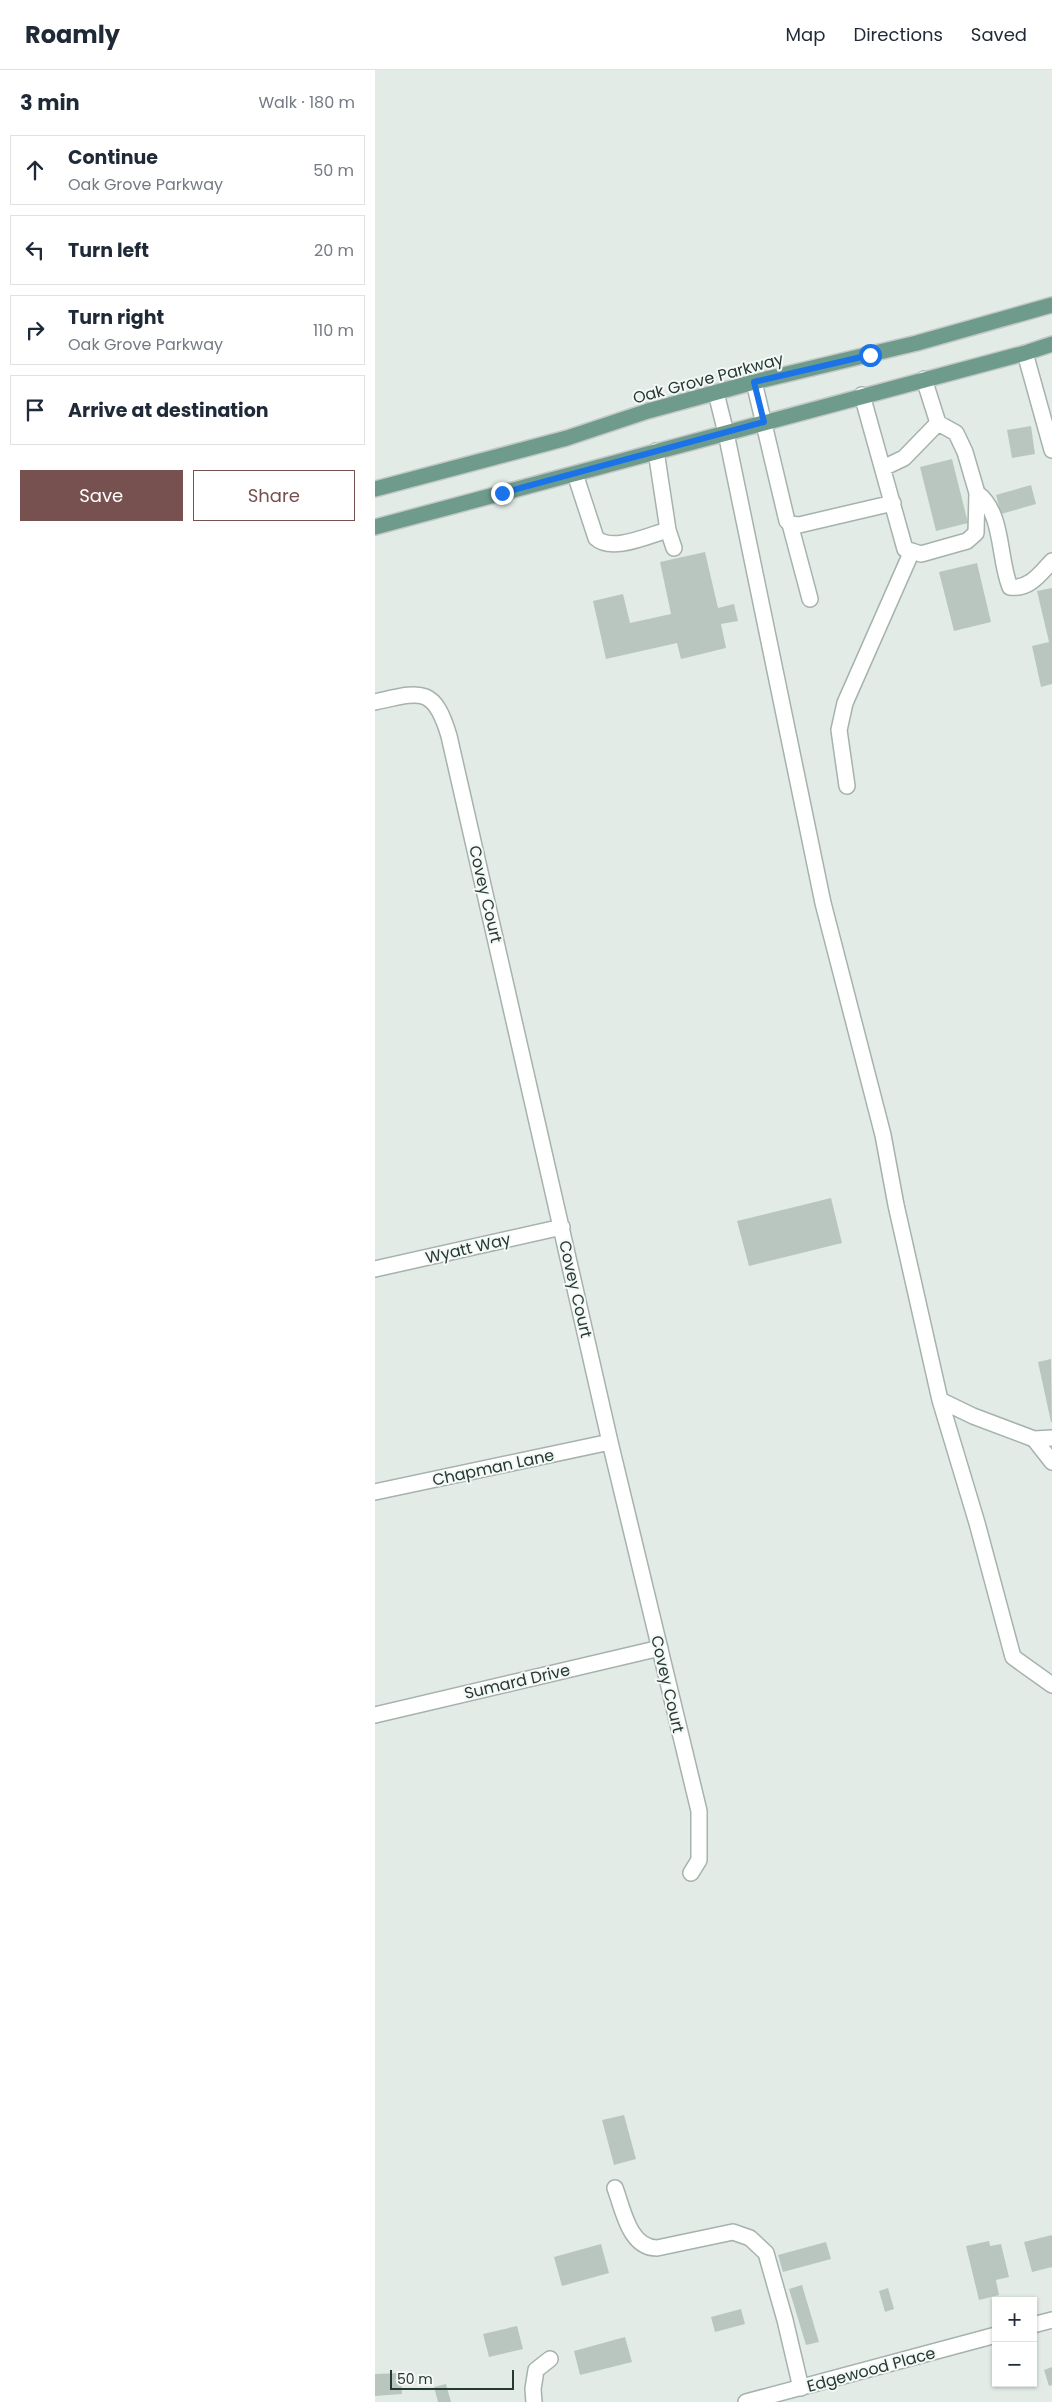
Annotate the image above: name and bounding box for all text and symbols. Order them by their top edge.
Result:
text: Roamly [25,18,120,51]
text: Map [786,22,825,47]
text: Directions [853,22,943,47]
text: Saved [971,22,1027,47]
text: 3 min [20,88,80,117]
text: Walk · 180 m [258,91,355,114]
text: Continue [68,144,158,171]
icon: ahead [21,156,49,184]
text: 50 m [313,159,354,182]
text: Oak Grove Parkway [68,173,223,196]
icon: left [21,236,49,264]
text: Turn left [68,237,149,264]
text: 20 m [314,239,354,262]
text: Turn right [68,304,164,331]
icon: right [21,316,49,344]
text: 110 m [313,319,354,342]
text: Oak Grove Parkway [68,333,223,356]
route start [859,344,882,367]
street label: Oak Grove Parkway [630,347,786,410]
icon: arrive [21,396,49,424]
text: Arrive at destination [68,397,269,424]
button: Save [20,470,183,521]
button: Share [193,470,355,521]
route end [491,482,514,505]
street label: Covey Court [463,843,508,945]
street label: Wyatt Way [423,1228,513,1269]
street label: Covey Court [553,1238,598,1340]
street label: Chapman Lane [430,1443,556,1492]
street label: Covey Court [645,1633,690,1735]
street label: Sumard Drive [462,1658,572,1705]
map controls [992,2297,1037,2387]
button: + [992,2297,1037,2342]
street label: Edgewood Place [804,2341,938,2398]
button: − [992,2342,1037,2387]
scale bar [390,2367,514,2390]
text: 50 m [397,2369,433,2389]

